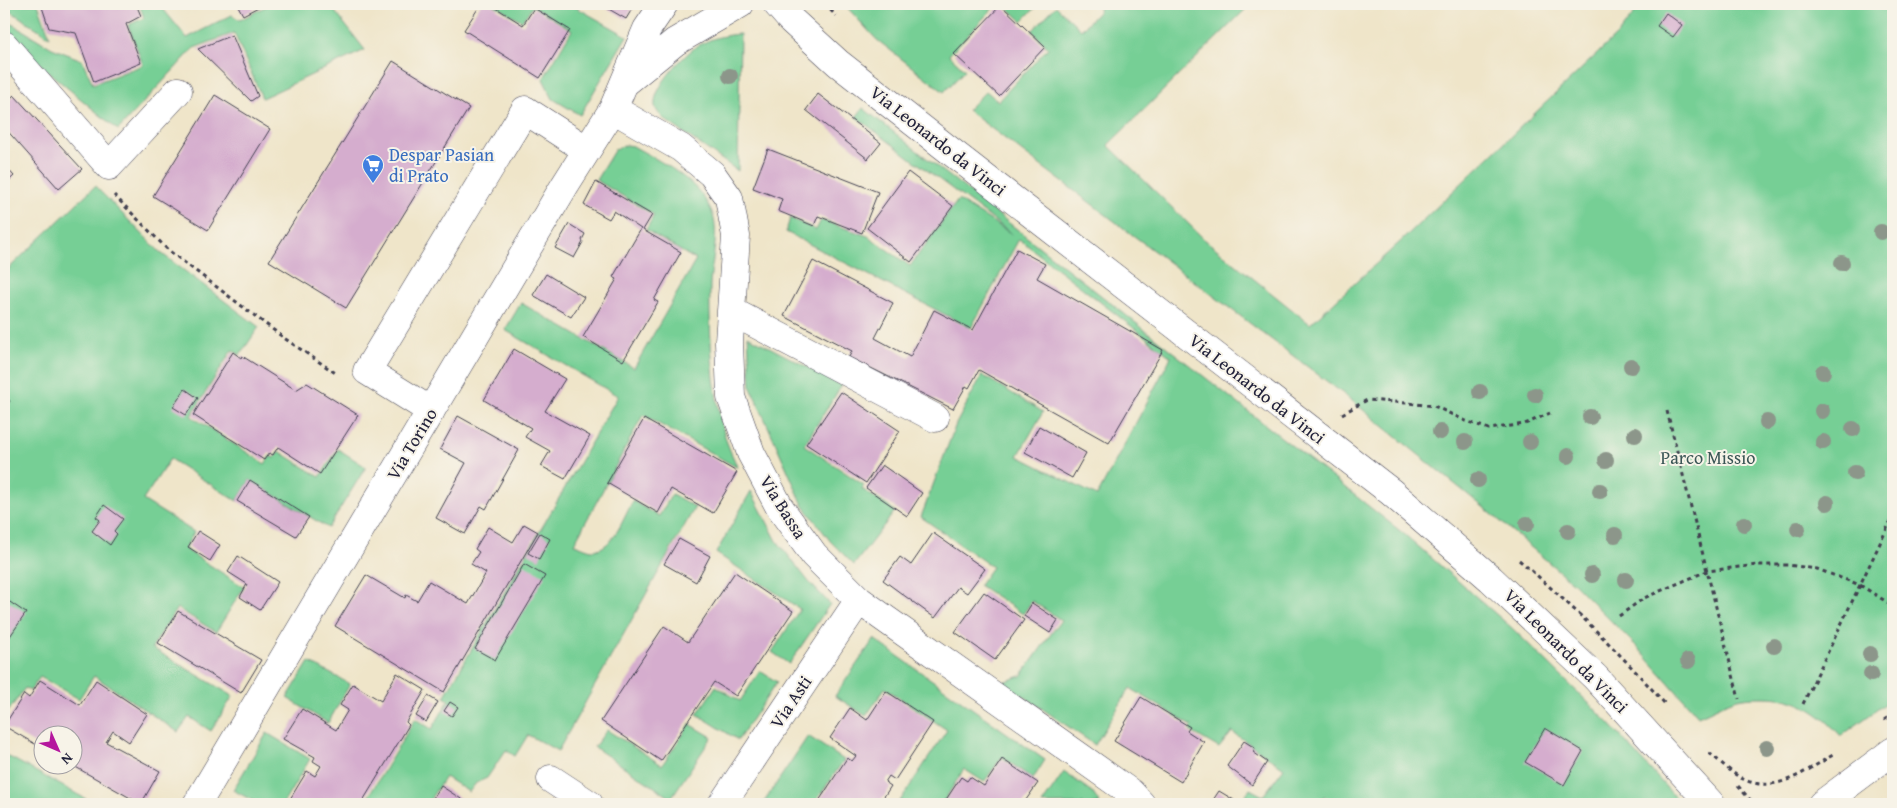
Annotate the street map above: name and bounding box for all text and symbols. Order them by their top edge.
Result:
street label: Via Leonardo da Vinci [864,79,1012,202]
place label: Despar Pasian di Prato [389,141,494,189]
supermarket icon: Despar Pasian di Prato [361,153,385,184]
street label: Via Leonardo da Vinci [1183,327,1331,450]
street label: Via Torino [379,403,444,485]
park label: Parco Missio [1661,444,1755,471]
street label: Via Bassa [753,470,814,544]
street label: Via Leonardo da Vinci [1498,582,1635,719]
street label: Via Asti [763,670,818,734]
north arrow [32,726,82,776]
text: N [56,749,78,770]

